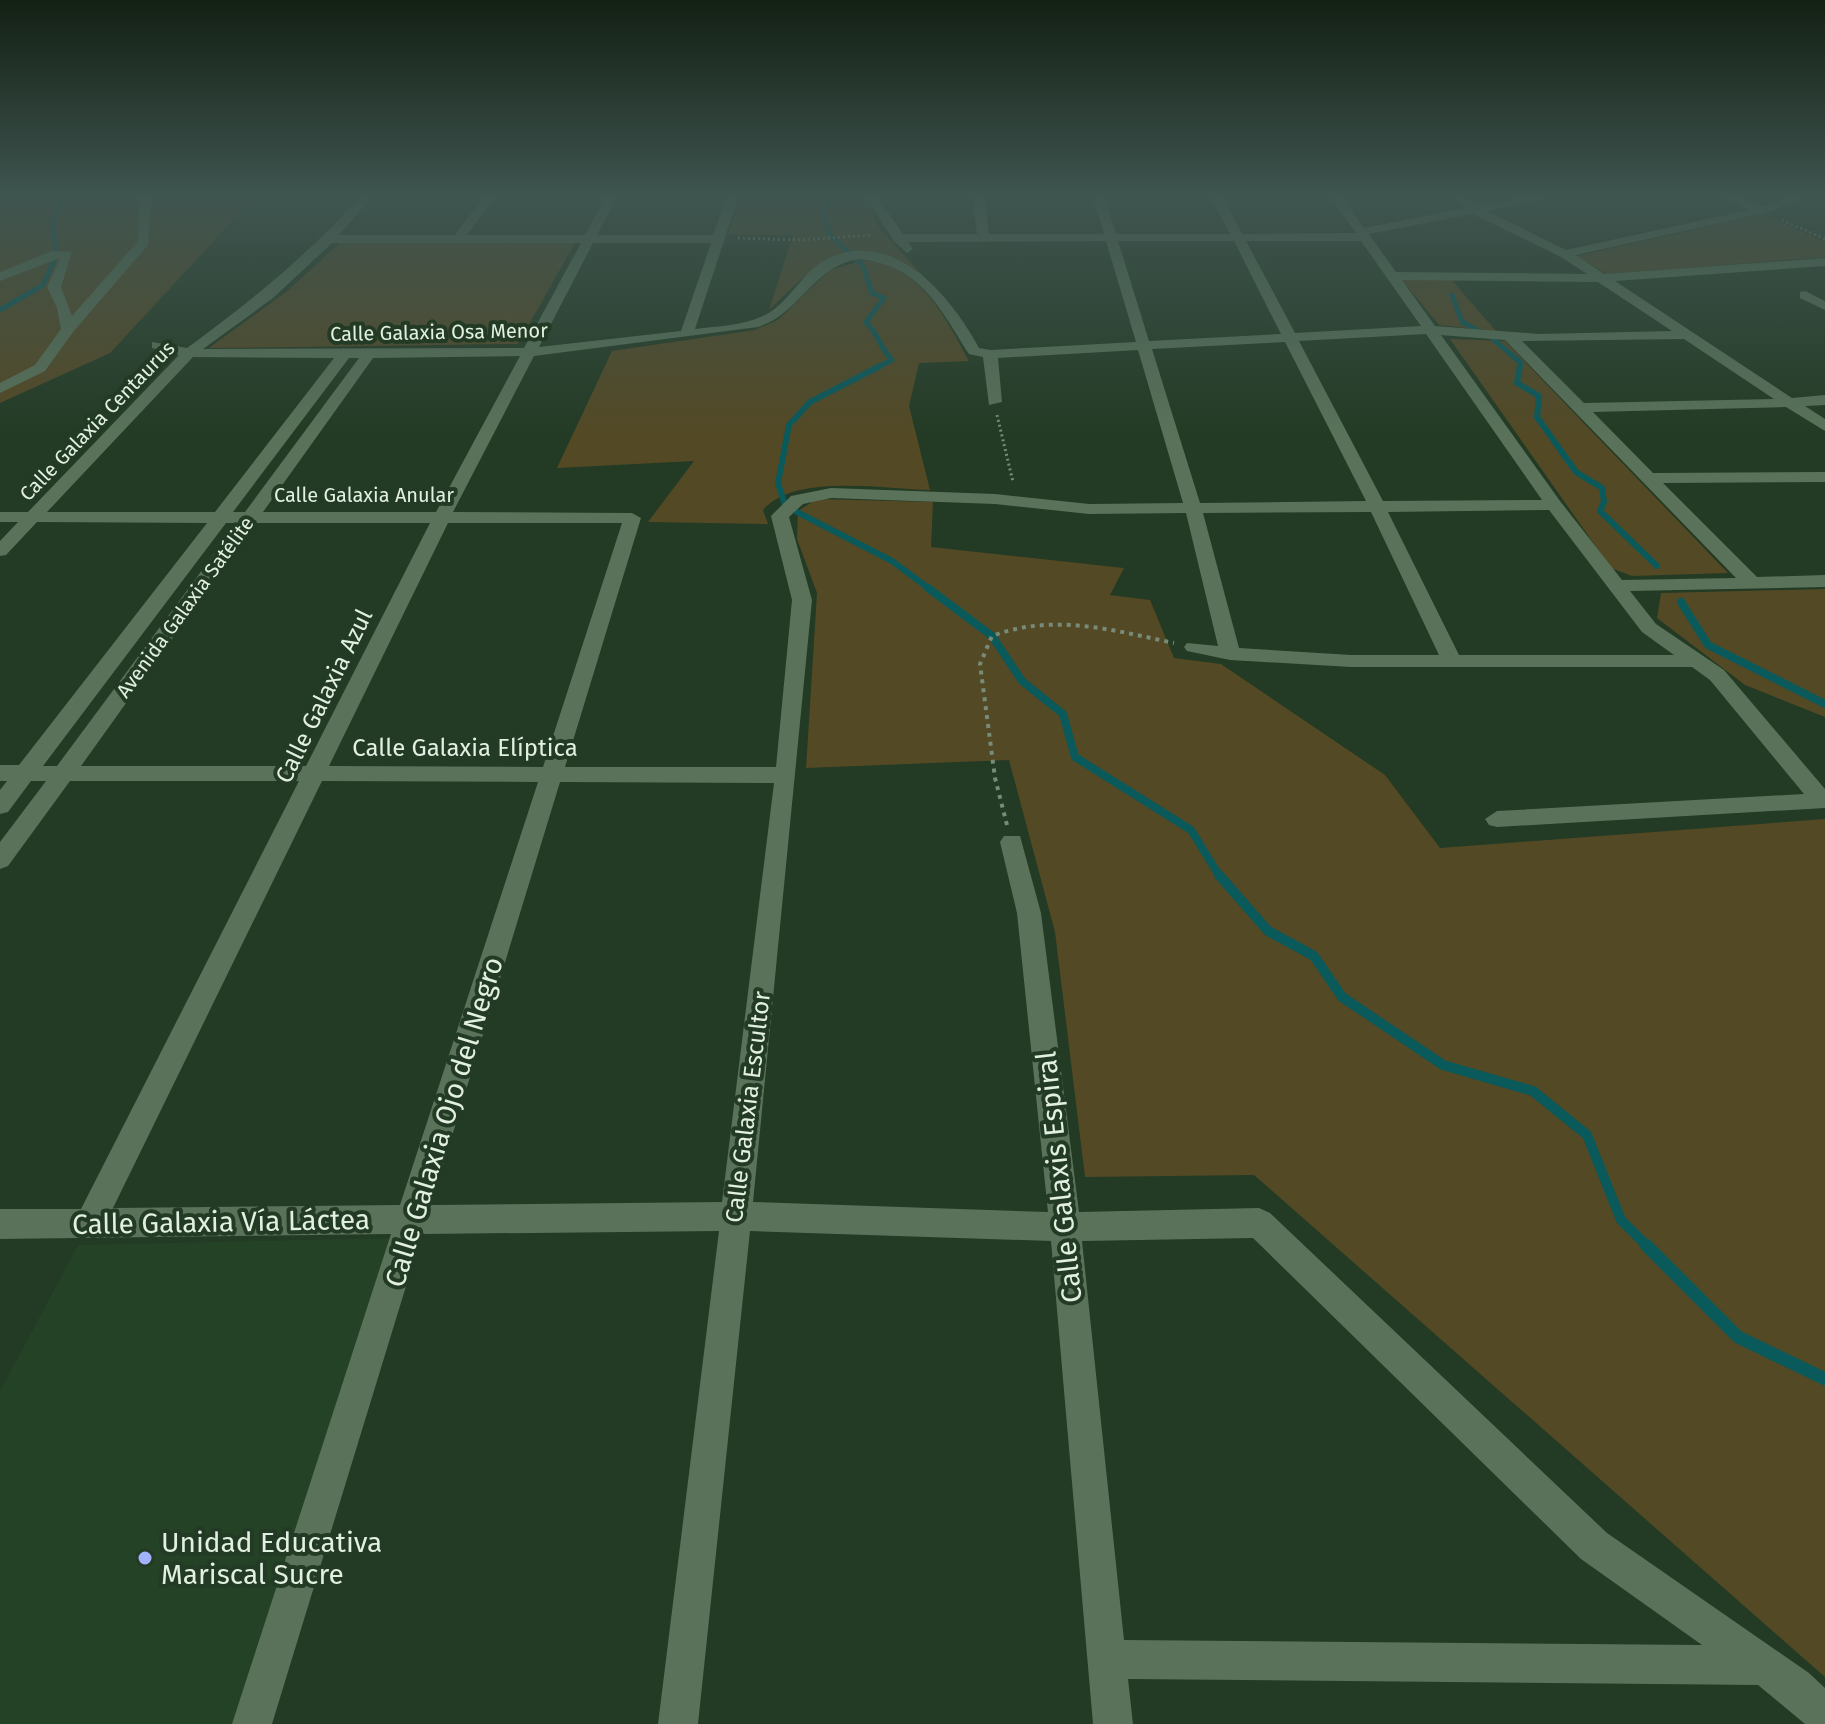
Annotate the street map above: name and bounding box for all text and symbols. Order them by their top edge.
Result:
street label: Calle Galaxia Osa Menor [330,318,548,346]
street label: Calle Galaxia Centaurus [14,336,180,506]
street label: Calle Galaxia Anular [274,483,454,507]
street label: Avenida Galaxia Satélite [111,512,259,702]
street label: Calle Galaxia Azul [270,604,378,788]
street label: Calle Galaxia Elíptica [352,734,578,762]
street label: Calle Galaxia Ojo del Negro [378,953,510,1291]
street label: Calle Galaxia Escultor [720,989,776,1224]
street label: Calle Galaxis Espiral [1029,1050,1089,1304]
street label: Calle Galaxia Vía Láctea [72,1203,370,1241]
place label: Unidad Educativa Mariscal Sucre [161,1526,382,1591]
marker: Unidad Educativa Mariscal Sucre [136,1549,154,1567]

